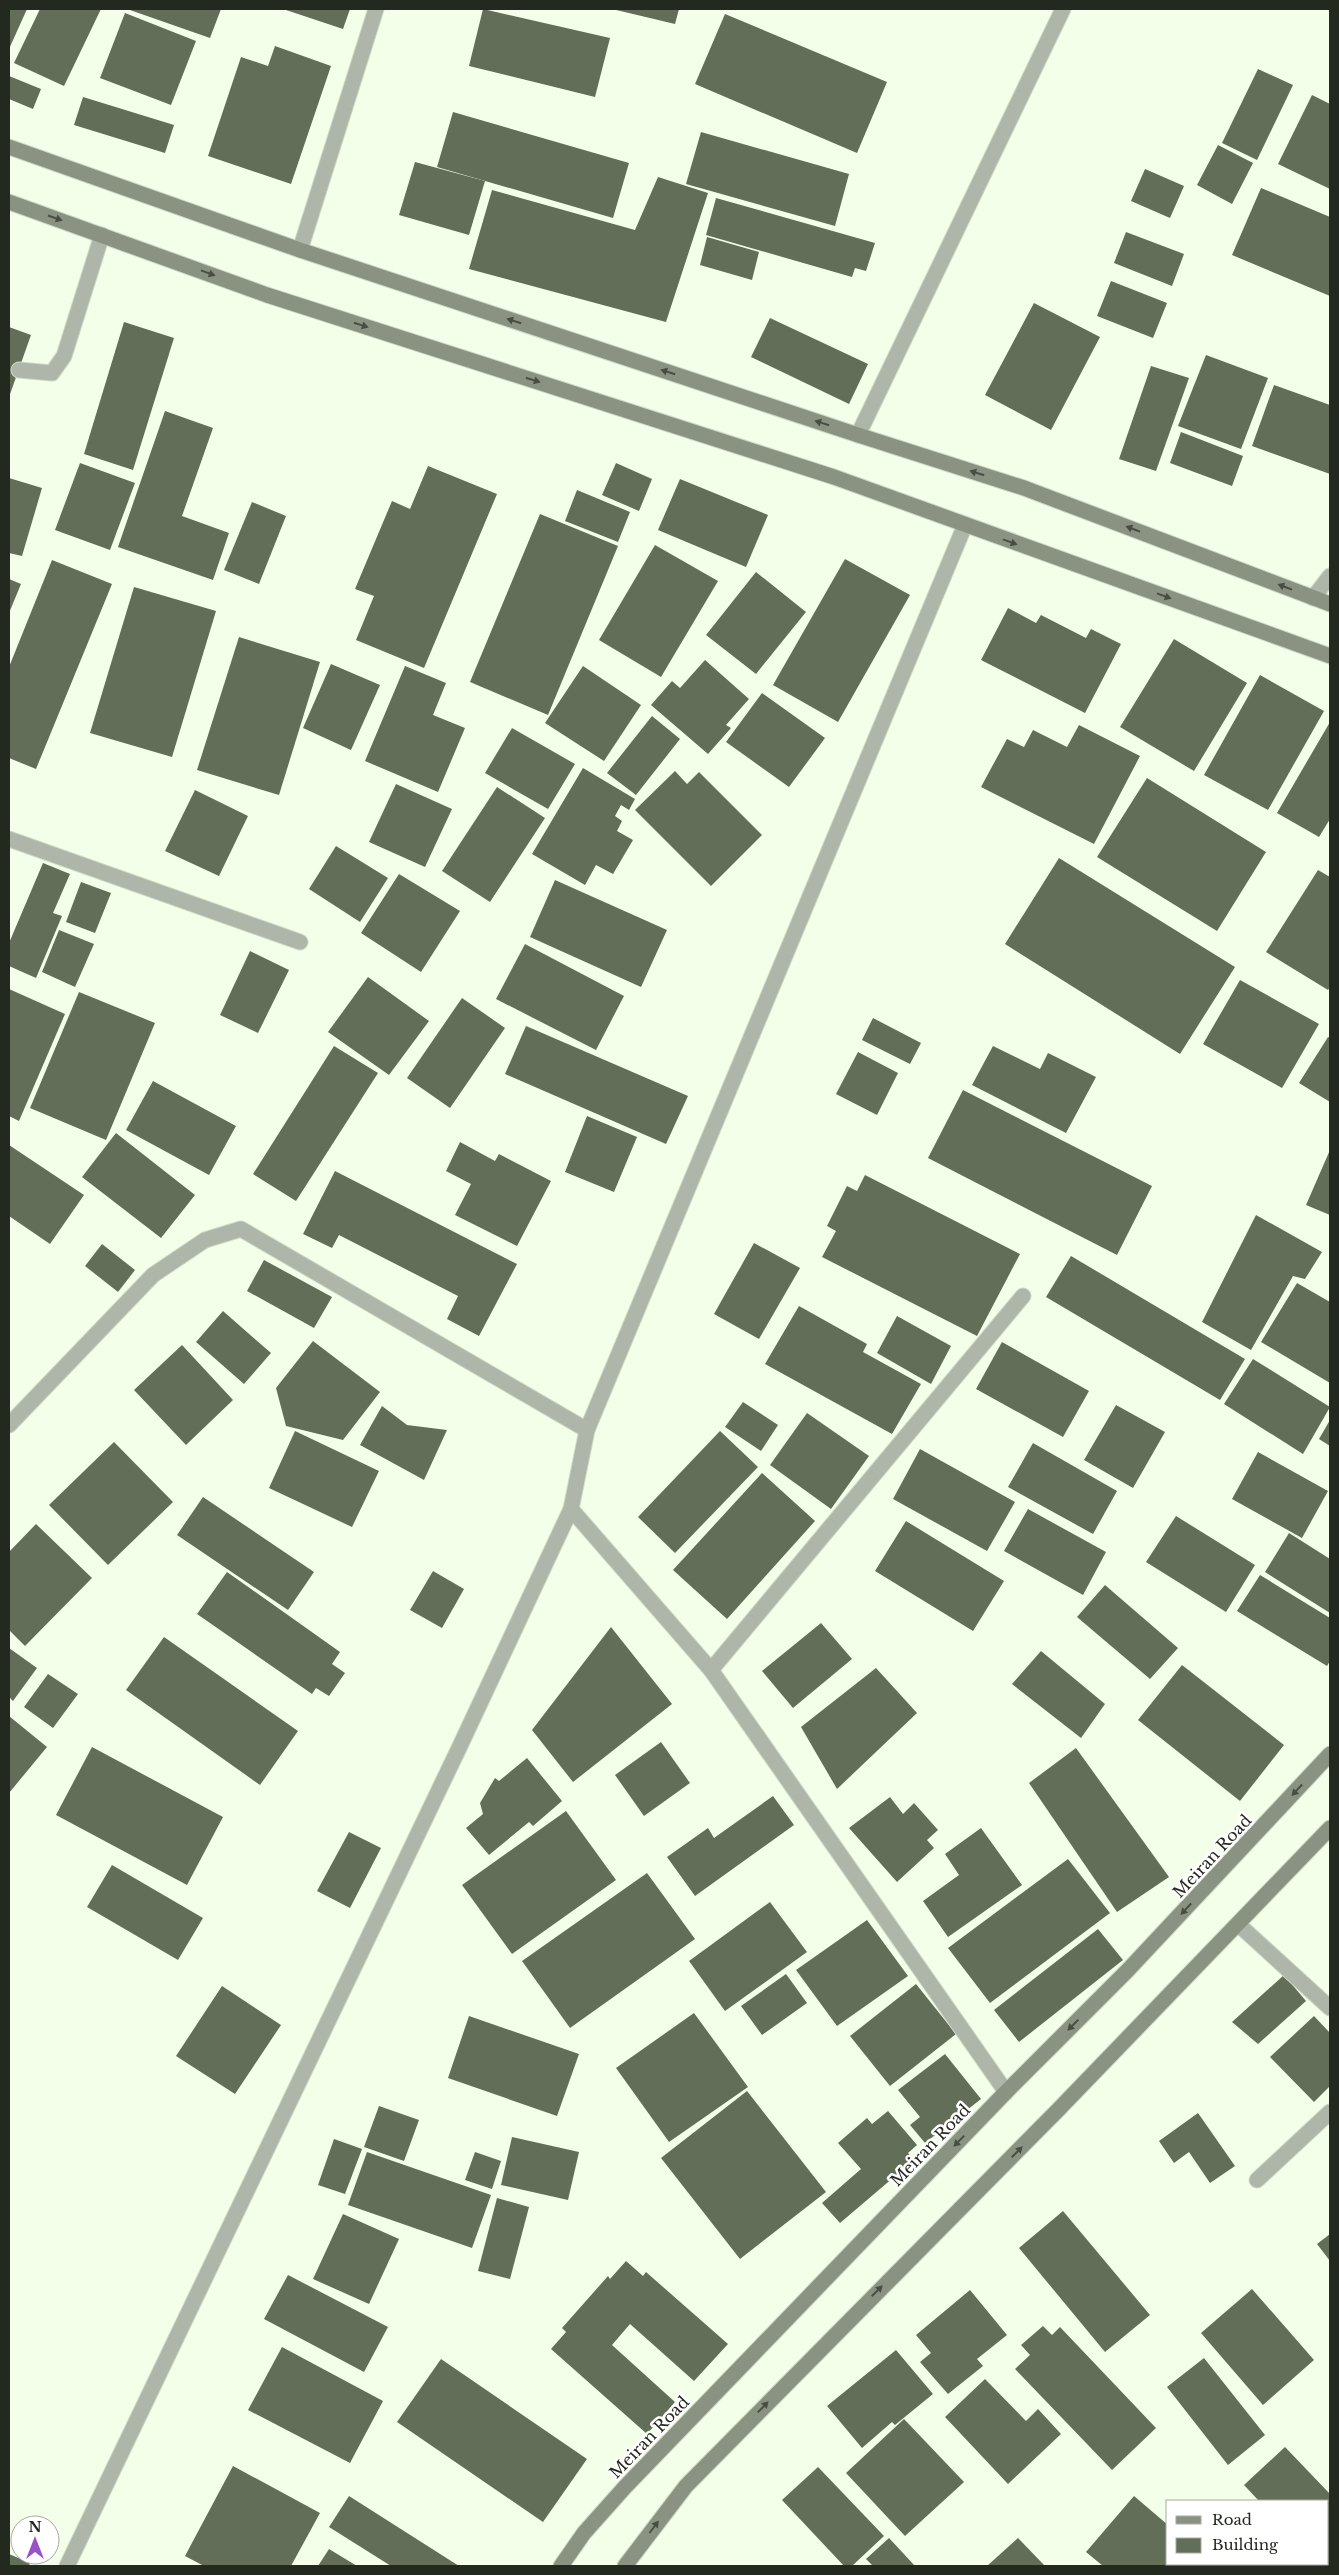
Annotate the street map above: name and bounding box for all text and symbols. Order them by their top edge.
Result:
one-way arrow [47,215,62,222]
one-way arrow [200,270,215,277]
one-way arrow [506,317,521,325]
one-way arrow [354,322,369,330]
one-way arrow [660,368,675,376]
one-way arrow [526,377,541,385]
one-way arrow [815,419,830,427]
one-way arrow [969,469,984,477]
one-way arrow [1125,525,1140,533]
one-way arrow [1003,539,1018,546]
one-way arrow [1277,583,1292,590]
one-way arrow [1156,593,1171,600]
one-way arrow [1291,1784,1303,1796]
street label: Meiran Road [1168,1810,1256,1902]
one-way arrow [1180,1903,1192,1915]
one-way arrow [1067,2019,1079,2031]
street label: Meiran Road [886,2100,974,2190]
one-way arrow [953,2135,965,2147]
one-way arrow [1011,2146,1023,2158]
one-way arrow [871,2285,883,2297]
street label: Meiran Road [605,2392,693,2482]
one-way arrow [757,2401,769,2413]
legend [1166,2500,1329,2565]
text: Road [1212,2510,1252,2529]
north arrow [10,2515,60,2565]
text: N [28,2518,42,2536]
one-way arrow [649,2521,660,2534]
text: Building [1212,2535,1279,2554]

